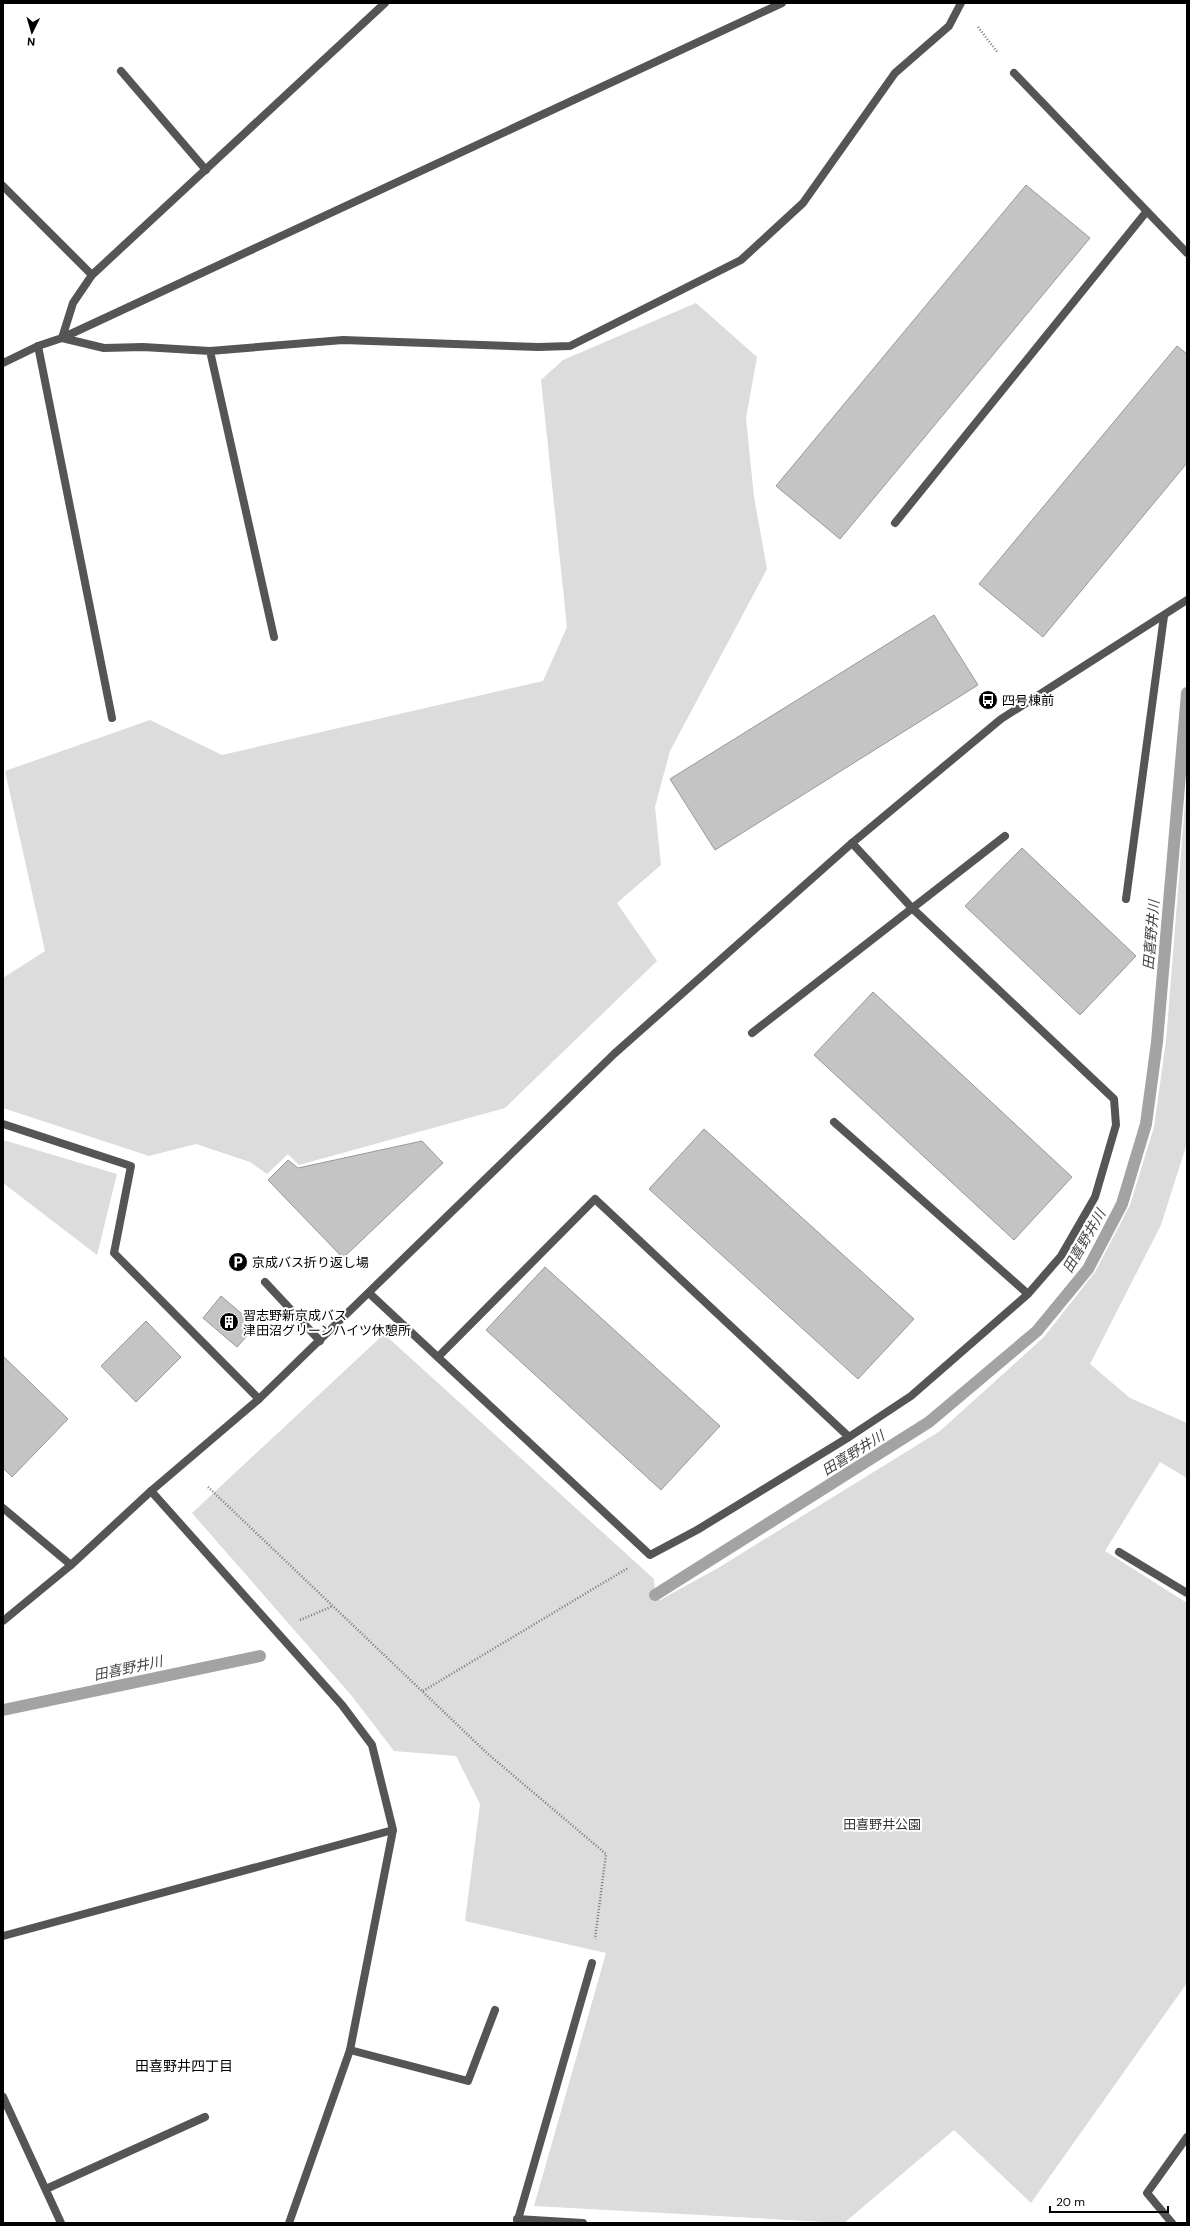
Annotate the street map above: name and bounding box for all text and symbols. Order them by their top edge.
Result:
north arrow [12,12,52,52]
text: N [27,35,36,49]
bus stop icon: 四号棟前 [977,689,999,711]
place label: 四号棟前 [1002,692,1054,709]
water label: 田喜野井川 [1139,897,1163,971]
water label: 田喜野井川 [1059,1204,1110,1276]
parking icon: 京成バス折り返し場 [227,1251,249,1273]
place label: 京成バス折り返し場 [252,1254,369,1271]
place label: 習志野新京成バス 津田沼グリーンハイツ休憩所 [243,1307,411,1339]
building icon: 習志野新京成バス 津田沼グリーンハイツ休憩所 [218,1311,240,1333]
water label: 田喜野井川 [819,1426,889,1479]
water label: 田喜野井川 [92,1652,166,1684]
park label: 田喜野井公園 [843,1816,921,1833]
district label: 田喜野井四丁目 [135,2057,233,2075]
scale bar [1050,2188,1168,2214]
text: 20 m [1056,2194,1085,2210]

